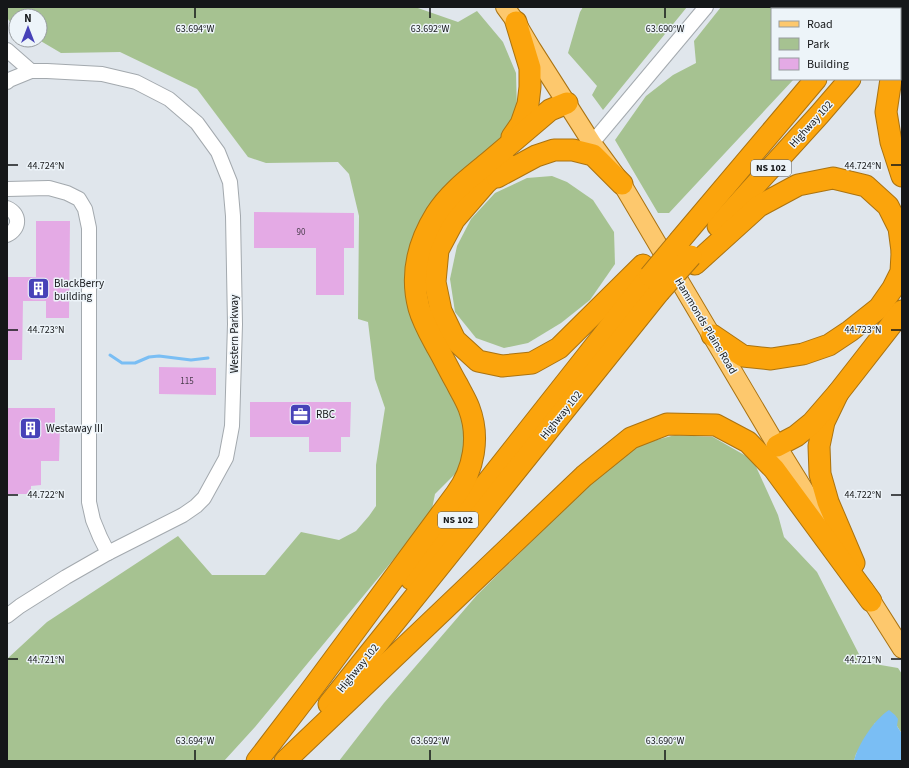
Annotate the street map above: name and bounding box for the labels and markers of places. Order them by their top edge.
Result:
building icon: BlackBerry building [25,276,51,302]
place label: BlackBerry building [54,276,104,304]
office icon: RBC [287,401,313,427]
place label: RBC [316,407,335,422]
building icon: Westaway III [18,415,44,441]
place label: Westaway III [46,421,103,436]

